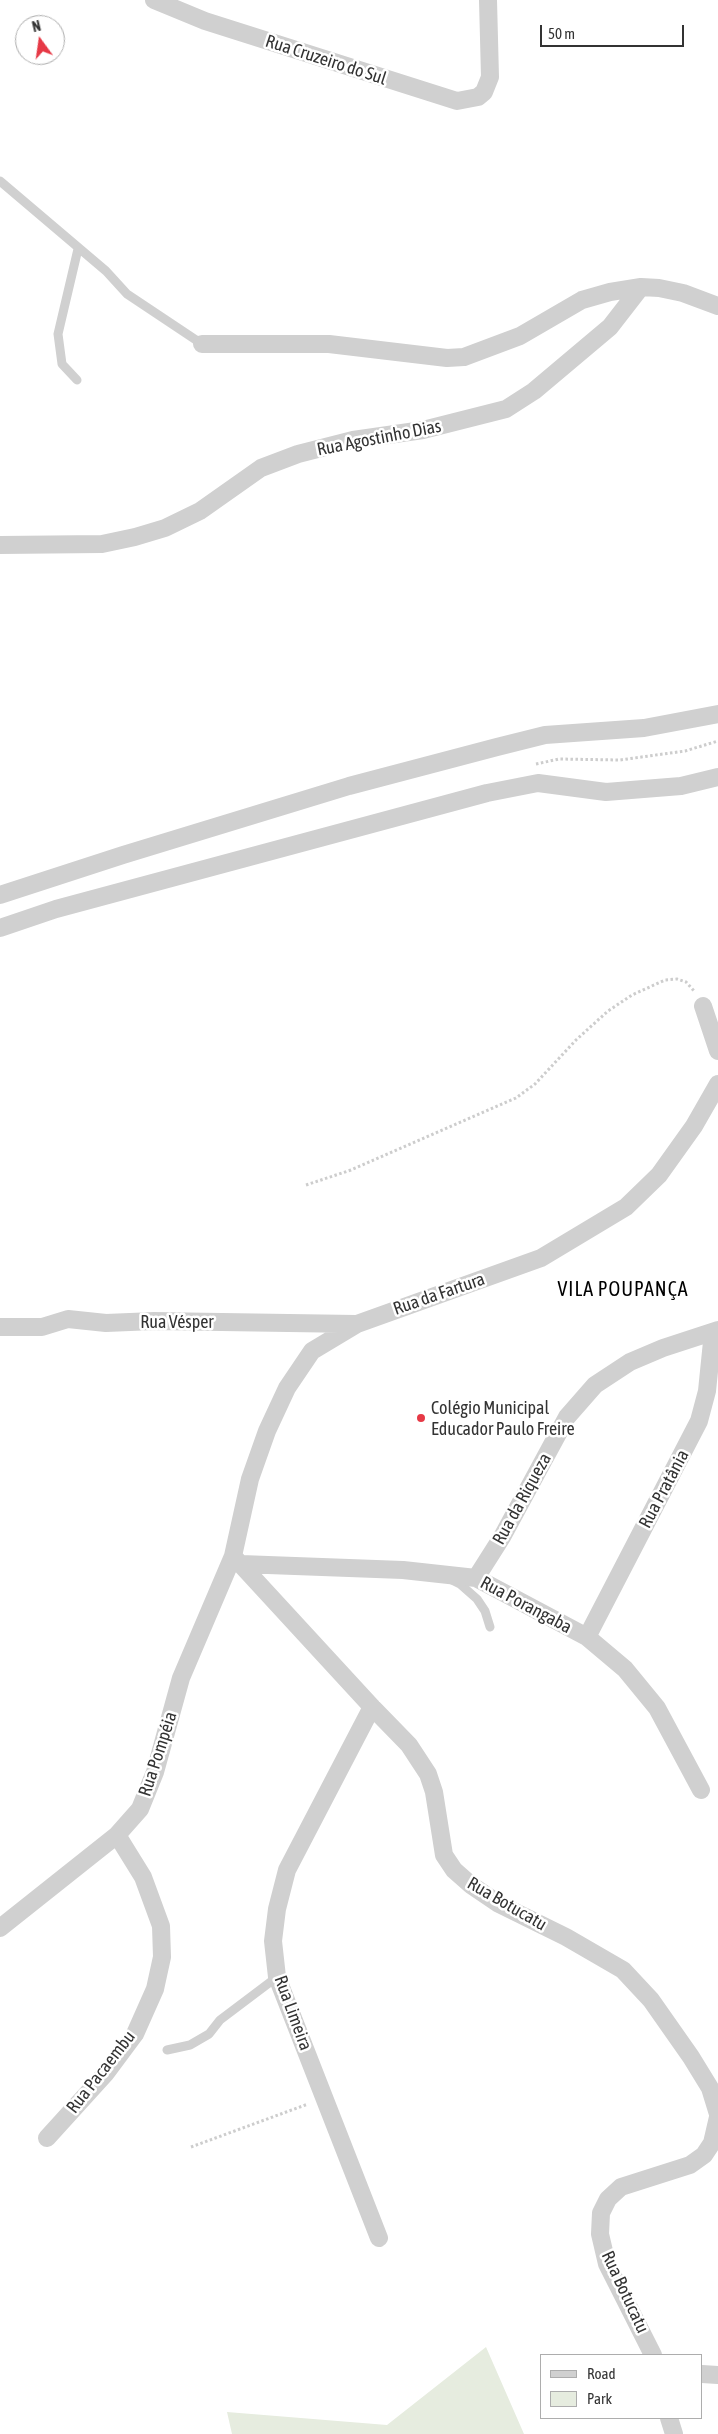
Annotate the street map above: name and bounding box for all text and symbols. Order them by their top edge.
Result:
north arrow [15,15,65,65]
scale bar [543,15,687,47]
text: N [31,18,43,35]
text: 50 m [548,25,575,42]
street label: Rua Cruzeiro do Sul [263,30,389,90]
street label: Rua Agostinho Dias [315,415,443,461]
street label: Rua da Fartura [390,1268,488,1320]
district label: VILA POUPANÇA [556,1278,690,1302]
street label: Rua Vésper [140,1311,214,1333]
place label: Colégio Municipal Educador Paulo Freire [431,1397,575,1440]
marker: Colégio Municipal Educador Paulo Freire [415,1412,427,1424]
street label: Rua Pratânia [634,1446,694,1532]
street label: Rua da Riqueza [488,1449,556,1549]
street label: Rua Porangaba [477,1572,575,1638]
street label: Rua Pompéia [134,1709,182,1799]
street label: Rua Botucatu [463,1873,551,1935]
street label: Rua Limeira [269,1973,317,2053]
street label: Rua Pacaembu [62,2026,140,2118]
street label: Rua Botucatu [597,2247,653,2337]
legend [540,2354,703,2419]
text: Road [587,2365,616,2382]
text: Park [587,2390,612,2407]

